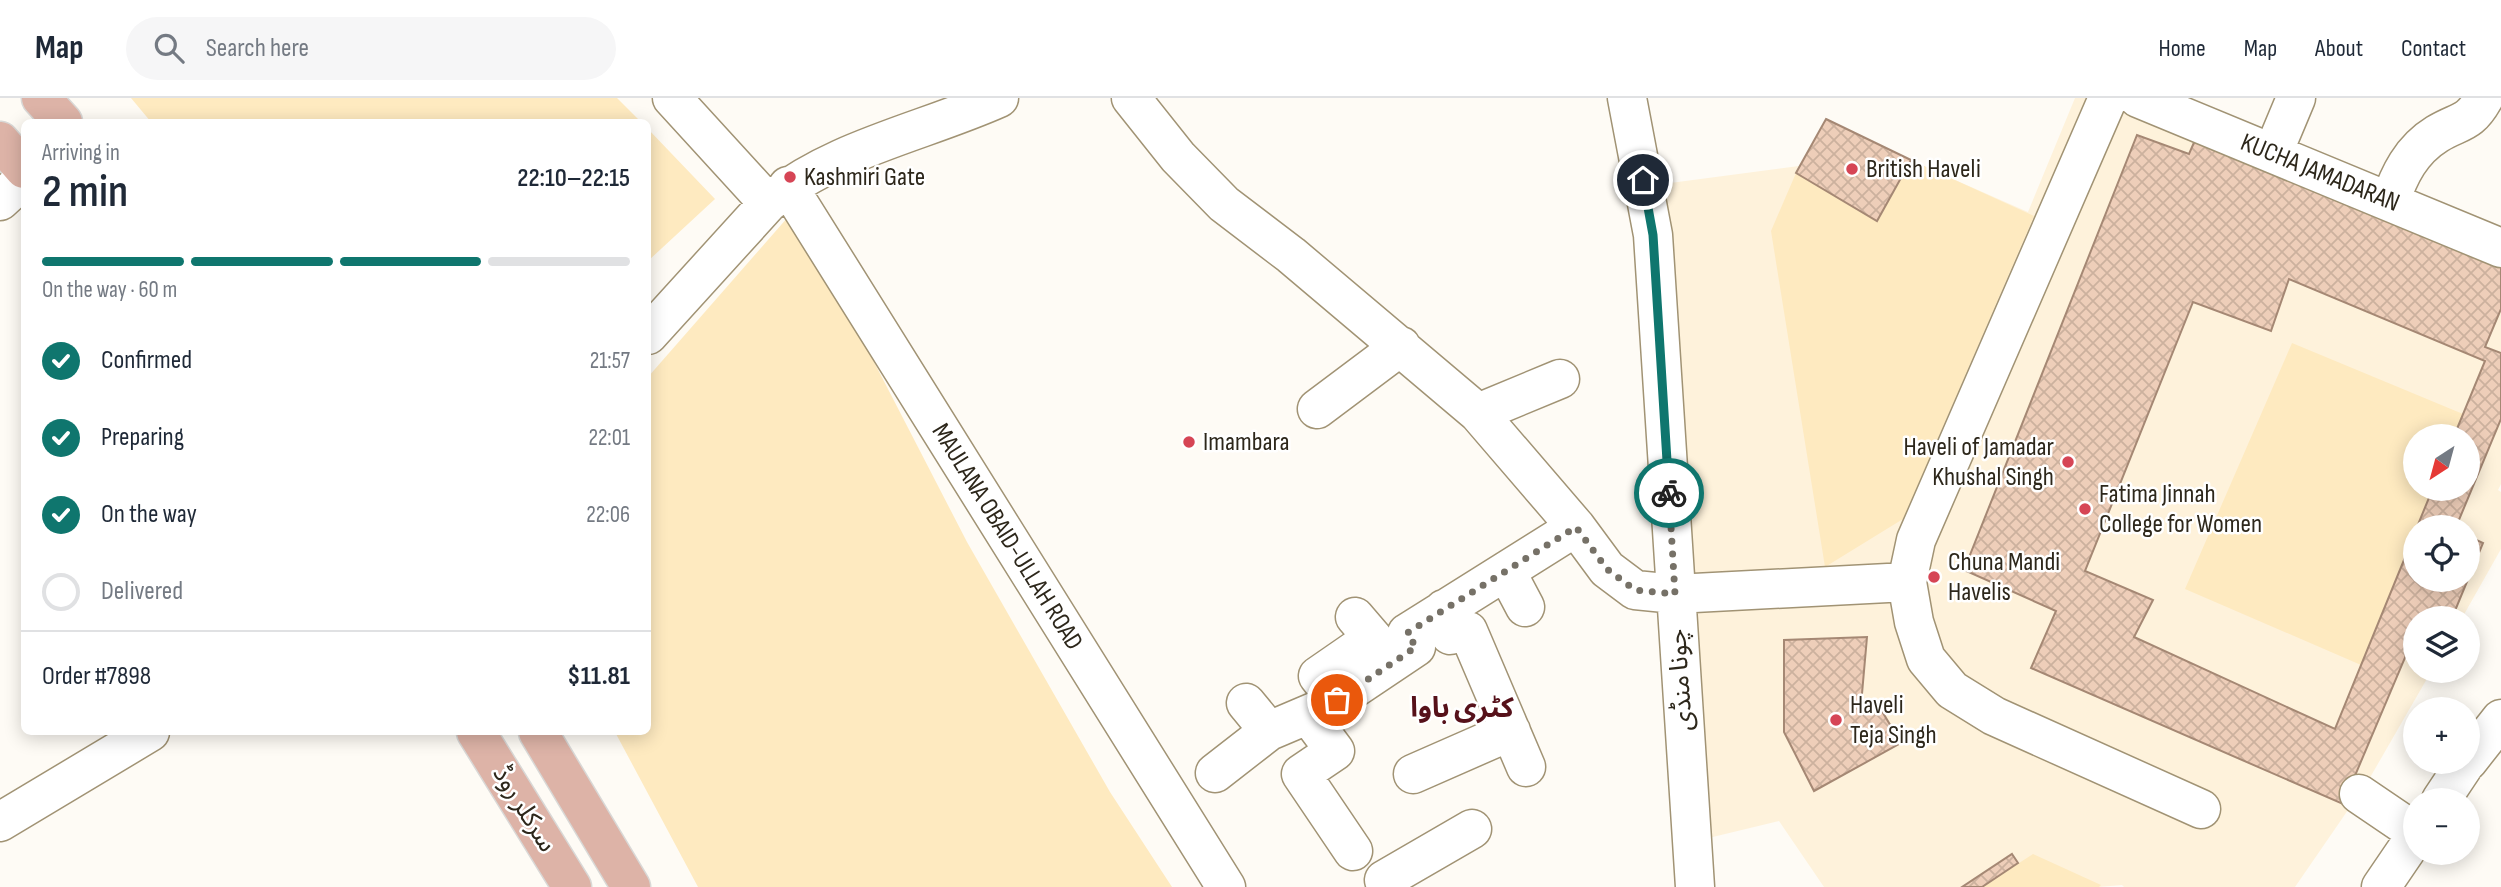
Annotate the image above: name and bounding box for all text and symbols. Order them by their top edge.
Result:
search box [126,17,616,80]
text: Map [35,28,84,68]
icon: search [150,29,188,67]
text: Search here [206,33,309,64]
text: Home [2158,34,2206,63]
text: Map [2244,34,2277,63]
text: About [2315,34,2363,63]
text: Contact [2401,34,2466,63]
street label: KUCHA JAMADARAN [2236,127,2404,219]
text: Arriving in [42,139,120,167]
pin [1613,150,1673,210]
place label: British Haveli [1866,154,1981,185]
icon: home [1624,161,1662,199]
marker: British Haveli [1844,161,1860,177]
place label: Kashmiri Gate [804,162,925,193]
text: 22:10–22:15 [517,163,630,194]
text: 2 min [42,165,128,220]
marker: Kashmiri Gate [782,169,798,185]
text: On the way · 60 m [42,276,177,304]
icon: check [42,342,80,380]
text: Confirmed [101,345,192,376]
text: 21:57 [590,347,630,375]
street label: MAULANA OBAID-ULLAH ROAD [925,418,1089,656]
icon: check [42,419,80,457]
text: Preparing [101,422,184,453]
text: 22:01 [588,424,630,452]
north arrow [2403,424,2480,500]
map controls [2403,424,2480,865]
place label: Imambara [1203,427,1289,458]
place label: Haveli of Jamadar Khushal Singh [1904,432,2055,493]
marker: Imambara [1181,434,1197,450]
marker: Haveli of Jamadar Khushal Singh [2060,454,2076,470]
courier [1634,458,1704,528]
icon: bike [1650,474,1688,512]
place label: Fatima Jinnah College for Women [2099,479,2262,540]
icon: check [42,496,80,534]
text: On the way [101,499,197,530]
text: 22:06 [586,501,630,529]
marker: Fatima Jinnah College for Women [2077,501,2093,517]
button: locate [2403,515,2480,592]
place label: Chuna Mandi Havelis [1948,547,2060,608]
marker: Chuna Mandi Havelis [1926,569,1942,585]
text: Delivered [101,576,183,607]
button: layers [2403,606,2480,683]
street label: چونا منڈی [1662,628,1700,732]
text: Order #7898 [42,661,151,692]
text: $11.81 [567,661,630,692]
pin [1307,670,1367,730]
icon: bag [1318,681,1356,719]
place label: Haveli Teja Singh [1850,690,1937,751]
district label: کٹری باوا [1410,692,1514,725]
button: + [2403,697,2480,774]
marker: Haveli Teja Singh [1828,712,1844,728]
street label: سرکلر روڈ [485,760,563,858]
button: − [2403,788,2480,865]

